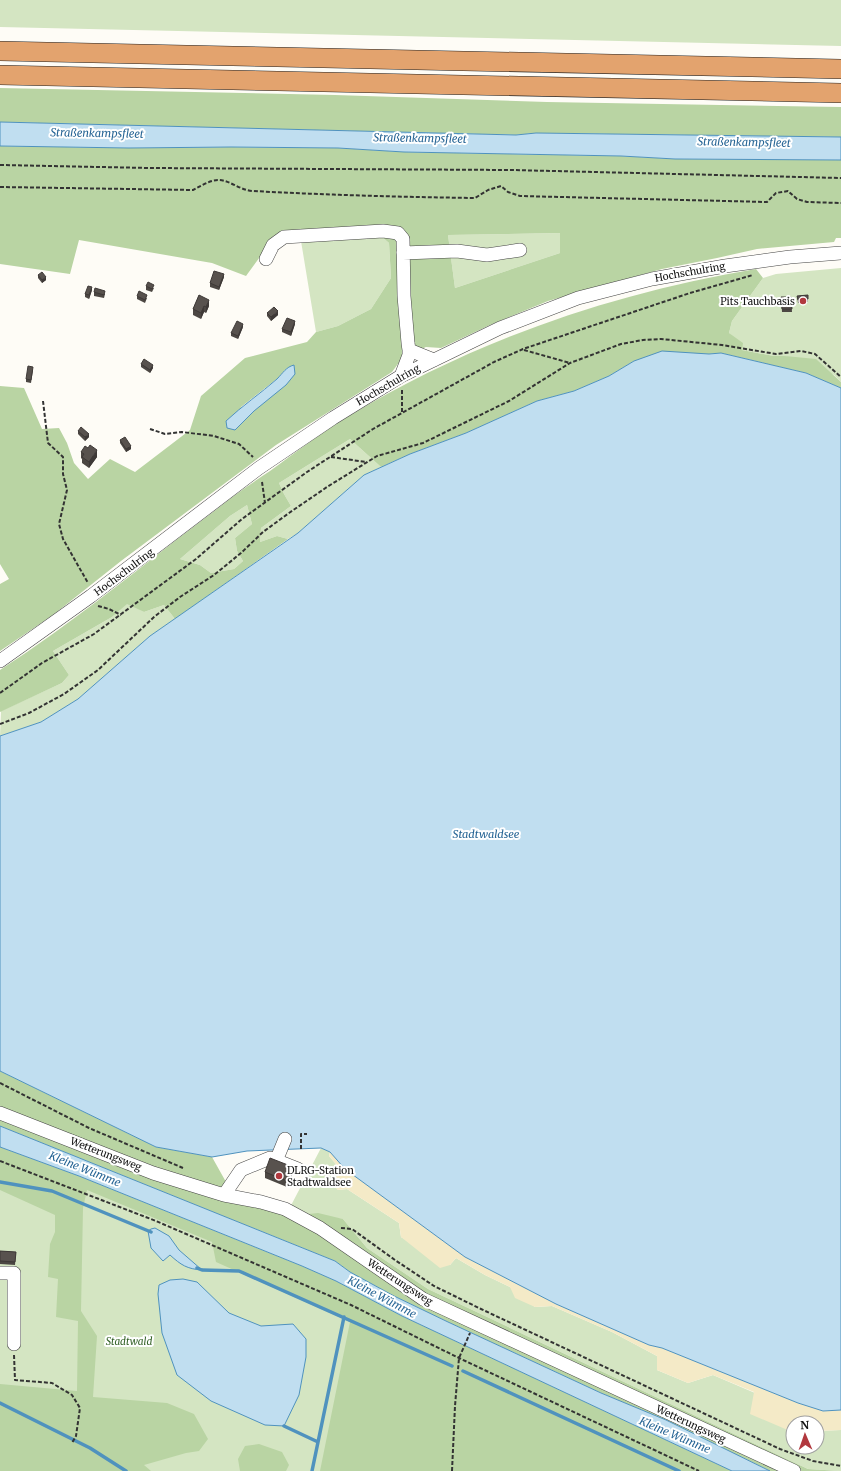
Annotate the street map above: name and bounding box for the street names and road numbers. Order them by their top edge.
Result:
street label: Hochschulring [654,259,726,285]
street label: Hochschulring [354,362,422,408]
street label: Hochschulring [92,545,156,599]
street label: Wetterungsweg [67,1134,144,1174]
street label: Wetterungsweg [364,1255,435,1308]
street label: Wetterungsweg [653,1402,728,1446]

